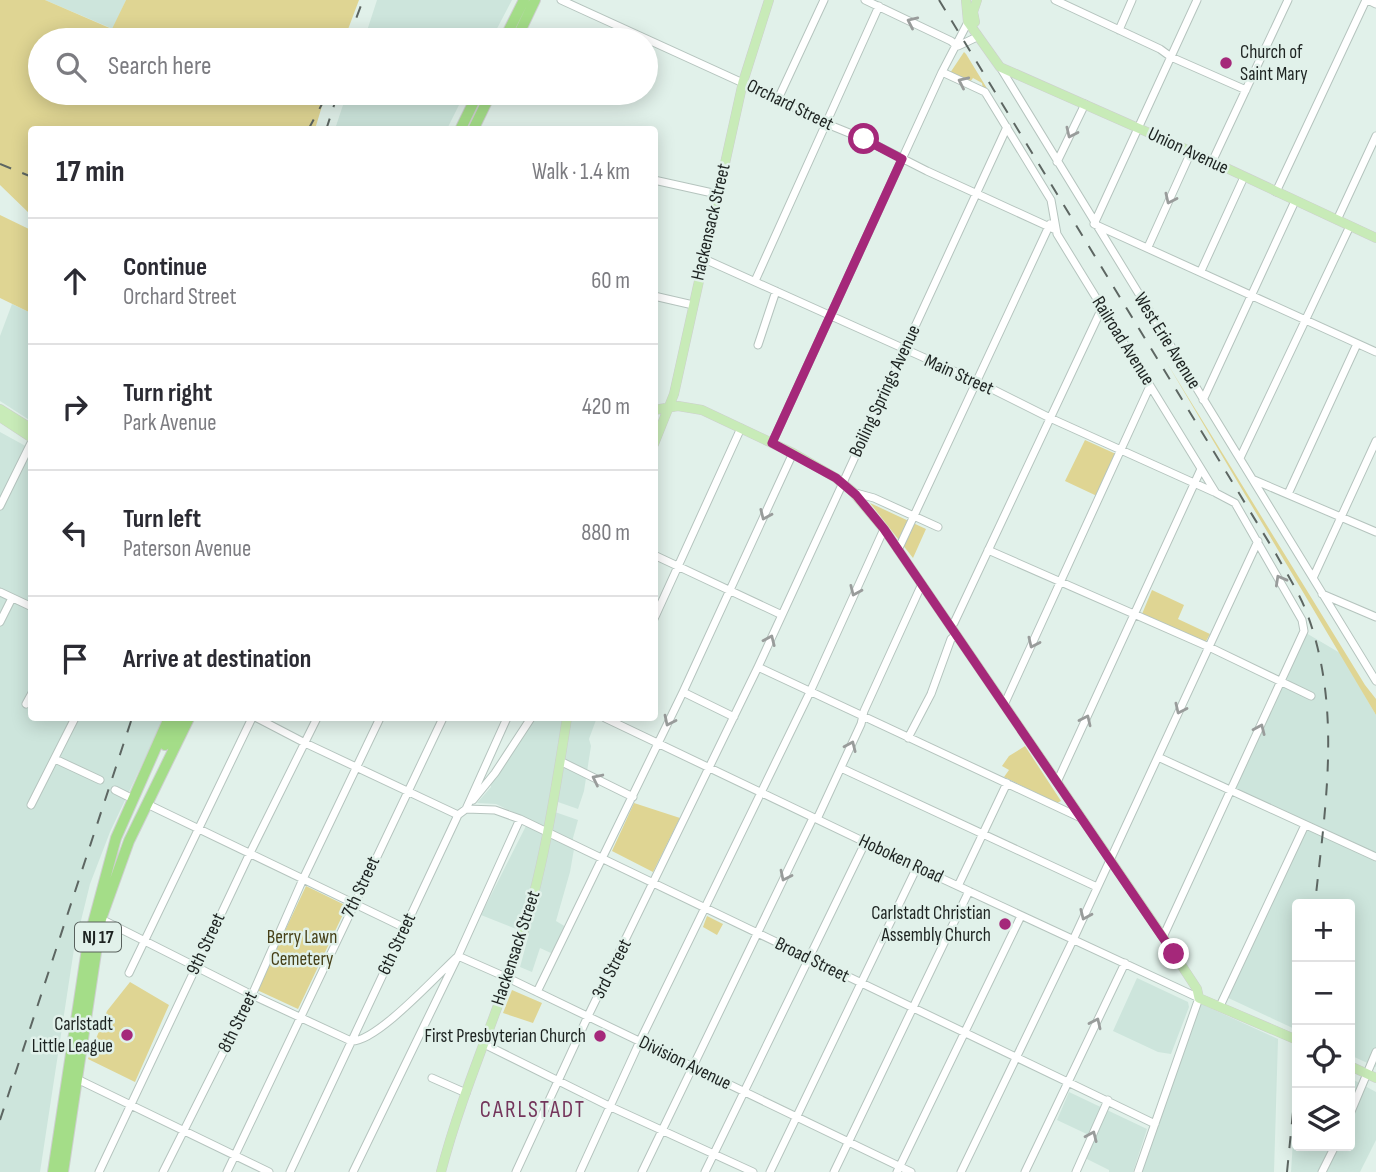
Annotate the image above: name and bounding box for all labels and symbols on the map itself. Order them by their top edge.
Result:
one-way arrow [907,16,919,30]
place label: Church of Saint Mary [1240,41,1308,86]
marker: Church of Saint Mary [1218,55,1234,71]
street label: Orchard Street [743,74,837,136]
one-way arrow [958,76,971,90]
street label: Union Avenue [1144,122,1232,180]
route start [848,123,879,154]
one-way arrow [1066,126,1080,139]
street label: Hackensack Street [686,161,736,283]
one-way arrow [1164,192,1178,204]
street label: West Erie Avenue [1128,289,1206,393]
street label: Railroad Avenue [1087,292,1159,390]
street label: Boiling Springs Avenue [844,321,926,461]
street label: Main Street [921,350,997,401]
one-way arrow [759,508,773,520]
one-way arrow [1275,575,1288,588]
one-way arrow [849,584,863,597]
one-way arrow [762,635,776,647]
one-way arrow [1027,636,1041,648]
one-way arrow [1174,701,1188,714]
one-way arrow [663,714,677,726]
one-way arrow [1077,715,1091,727]
one-way arrow [1252,724,1266,736]
one-way arrow [843,741,857,753]
one-way arrow [592,773,604,787]
street label: Hoboken Road [855,829,947,889]
street label: 7th Street [337,853,385,921]
one-way arrow [779,869,793,881]
street label: Hackensack Street [487,888,545,1008]
place label: Carlstadt Christian Assembly Church [871,902,991,947]
one-way arrow [1079,908,1093,920]
street label: 9th Street [182,909,230,979]
street label: 6th Street [373,909,421,978]
marker: Carlstadt Christian Assembly Church [997,916,1013,932]
road number: NJ 17 [75,922,121,952]
park label: Berry Lawn Cemetery [267,926,337,971]
street label: Broad Street [771,932,853,988]
street label: 3rd Street [587,935,637,1003]
route end [1158,938,1189,969]
street label: 8th Street [213,987,263,1056]
place label: Carlstadt Little League [32,1013,113,1058]
one-way arrow [1088,1018,1102,1030]
place label: First Presbyterian Church [424,1025,586,1048]
marker: Carlstadt Little League [119,1027,135,1043]
marker: First Presbyterian Church [592,1028,608,1044]
street label: Division Avenue [635,1031,735,1095]
district label: CARLSTADT [480,1096,586,1124]
one-way arrow [1084,1131,1098,1143]

